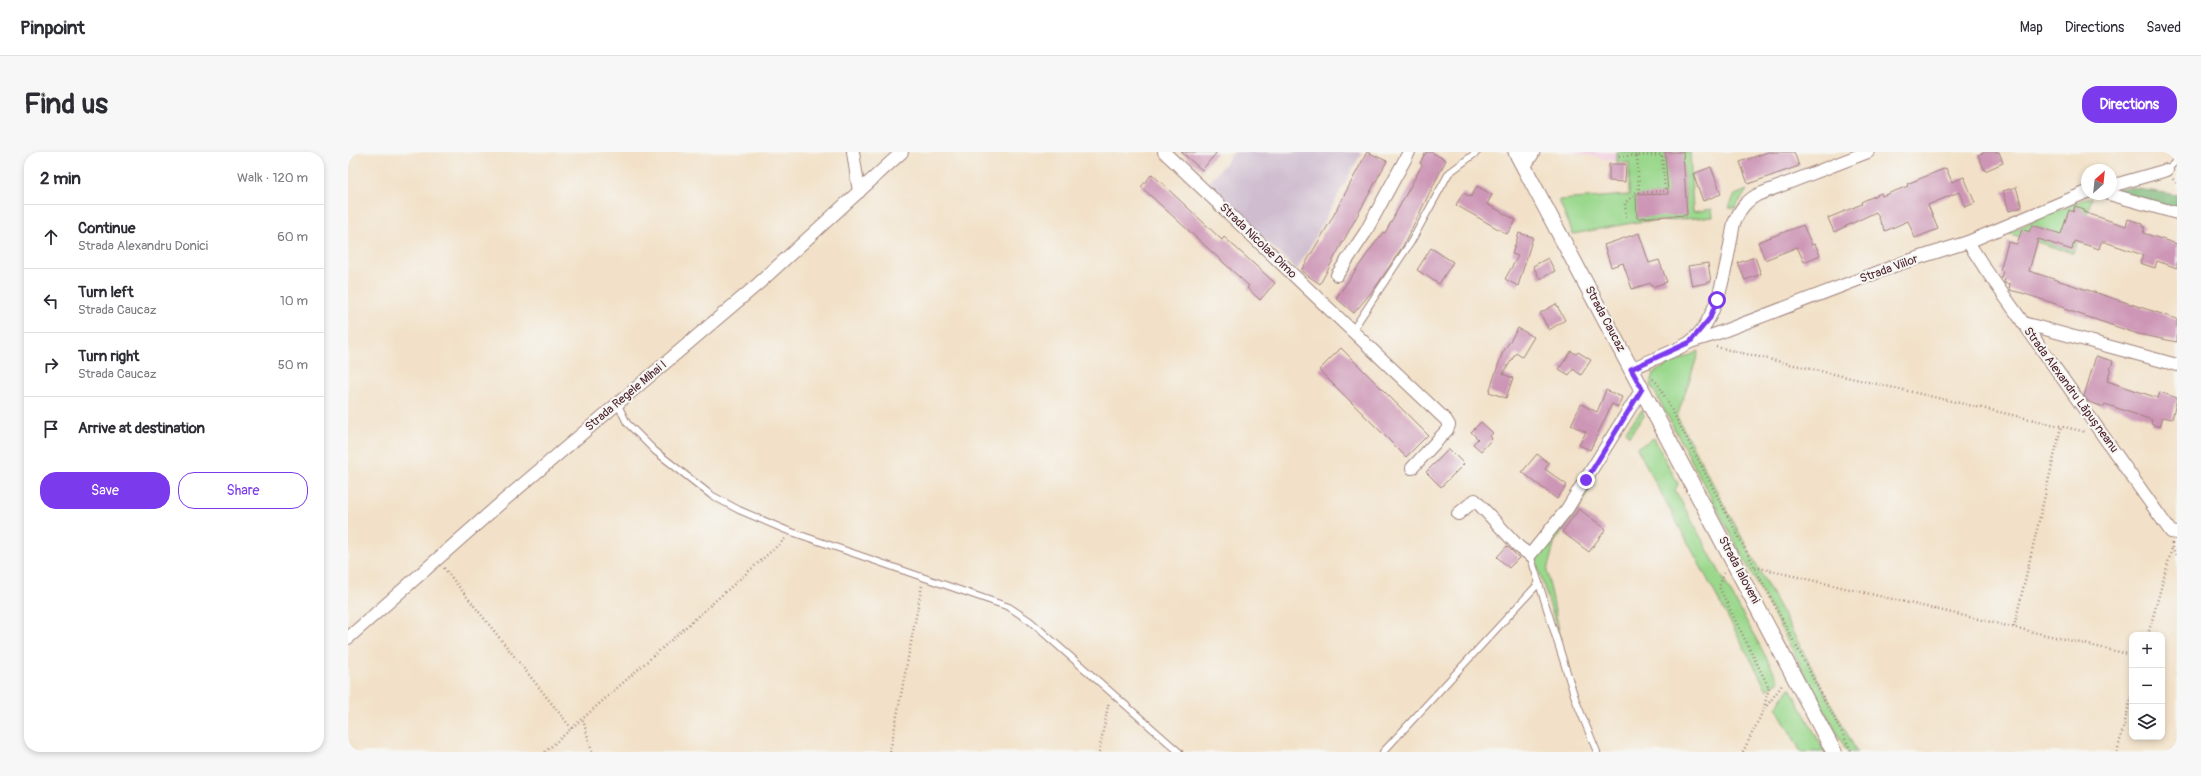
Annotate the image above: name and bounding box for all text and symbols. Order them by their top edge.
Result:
text: Pinpoint [20,16,85,40]
text: Map [2020,19,2043,36]
text: Directions [2065,19,2124,36]
text: Saved [2146,19,2181,36]
button: Directions [2082,86,2177,123]
text: Find us [24,87,108,122]
north arrow [2081,164,2117,200]
text: 2 min [40,168,81,189]
text: Walk · 120 m [237,170,308,186]
street label: Strada Nicolae Dimo [1216,200,1300,282]
text: Continue [78,219,136,238]
icon: ahead [40,226,62,248]
text: 60 m [277,229,308,245]
text: Strada Alexandru Donici [78,238,208,254]
street label: Strada Viilor [1858,251,1921,286]
text: Turn left [78,283,134,302]
street label: Strada Caucaz [1581,283,1629,355]
icon: left [40,290,62,312]
route start [1708,291,1726,309]
text: 10 m [280,293,308,309]
text: Strada Caucaz [78,302,157,318]
street label: Strada Alexandru Lăpușneanu [2020,324,2122,456]
text: Turn right [78,347,139,366]
icon: right [40,354,62,376]
text: 50 m [278,357,308,373]
street label: Strada Regele Mihai I [582,357,670,435]
text: Strada Caucaz [78,366,157,382]
icon: arrive [40,418,62,440]
text: Arrive at destination [78,419,205,438]
route end [1577,471,1595,489]
button: Save [40,472,170,509]
button: Share [178,472,308,509]
street label: Strada Ialoveni [1715,534,1763,606]
map controls [2129,632,2165,740]
button: + [2129,632,2165,668]
button: − [2129,668,2165,704]
button: layers [2129,704,2165,740]

